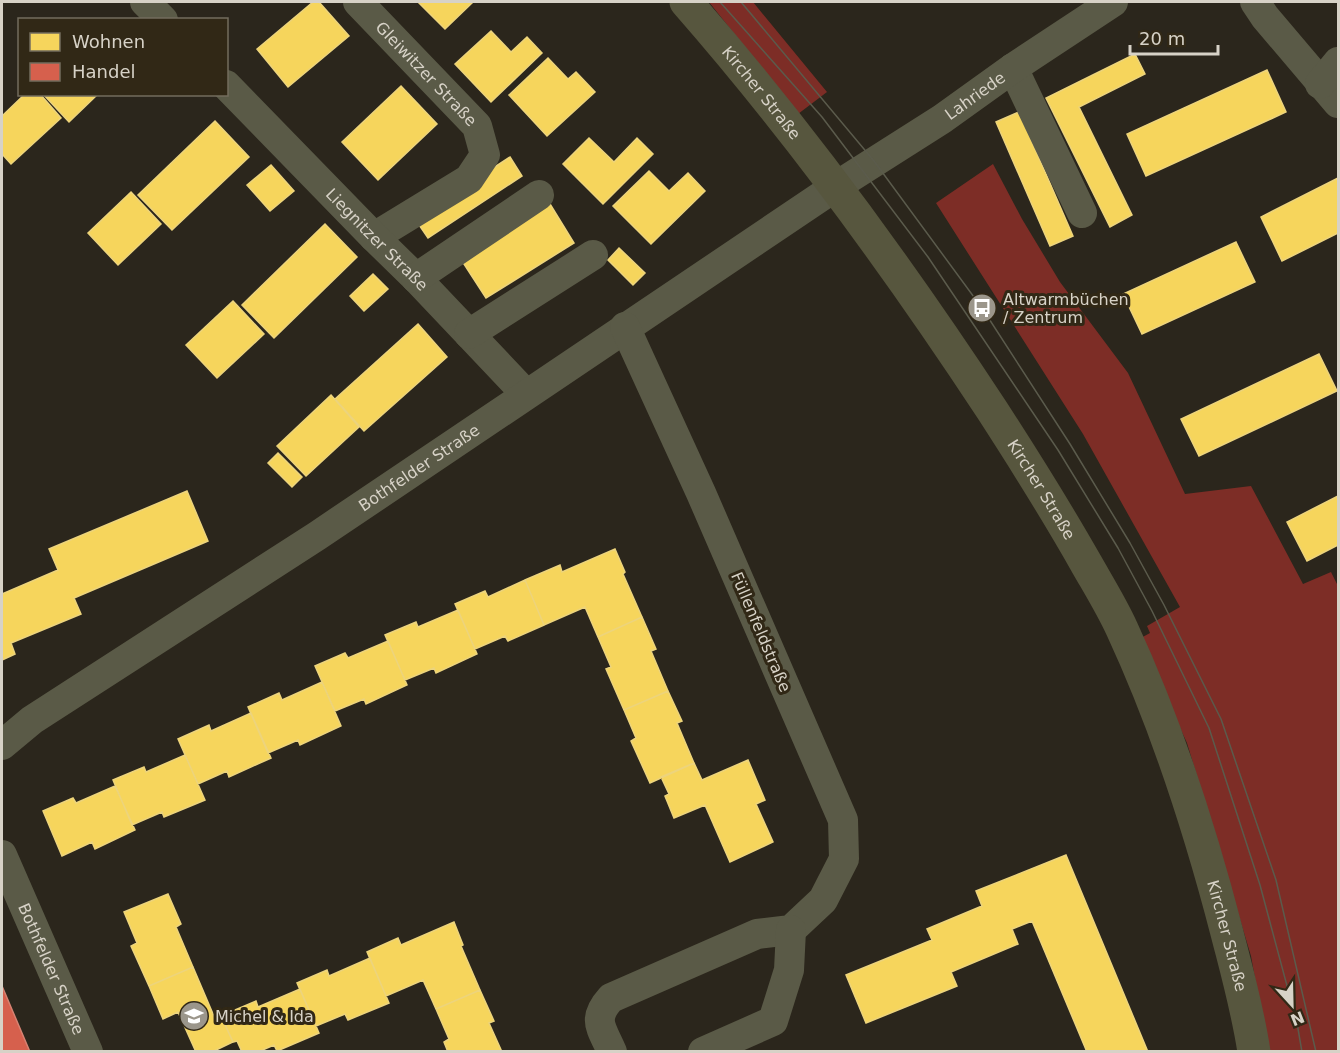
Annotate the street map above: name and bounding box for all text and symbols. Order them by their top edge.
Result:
street label: Gleiwitzer Straße [372,17,481,130]
legend [18,18,228,96]
scale bar [1130,18,1218,56]
text: 20 m [1139,28,1185,49]
text: Wohnen [72,31,145,52]
street label: Kircher Straße [718,42,805,143]
text: Handel [72,61,135,82]
street label: Lahriede [941,67,1009,124]
street label: Liegnitzer Straße [322,184,432,294]
place label: Altwarmbüchen / Zentrum [1003,290,1129,327]
bus stop icon: Altwarmbüchen / Zentrum [966,292,998,324]
street label: Bothfelder Straße [355,420,483,515]
street label: Kircher Straße [1004,436,1080,543]
street label: Füllenfeldstraße [727,569,795,695]
street label: Kircher Straße [1204,878,1251,993]
street label: Bothfelder Straße [15,900,89,1037]
north arrow [1262,975,1322,1035]
school or university icon: Michel & Ida [178,1000,210,1032]
place label: Michel & Ida [215,1007,314,1026]
text: N [1288,1007,1307,1030]

